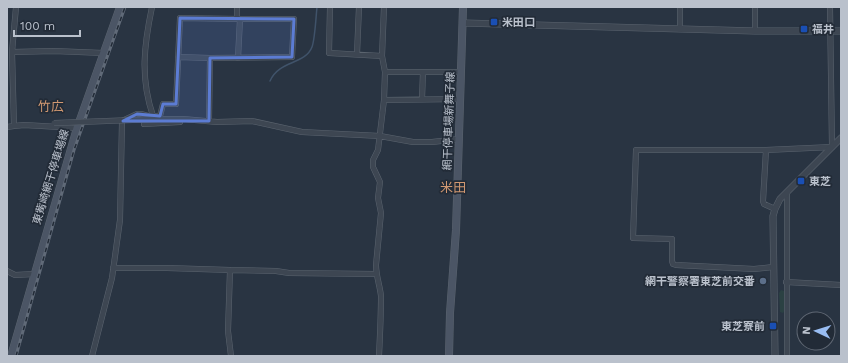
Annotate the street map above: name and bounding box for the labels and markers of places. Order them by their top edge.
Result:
place label: 米田口 [502,16,535,29]
marker: 米田口 [489,17,499,27]
place label: 福井 [812,23,834,36]
marker: 福井 [799,24,809,34]
place label: 東芝 [809,175,831,188]
marker: 東芝 [796,176,806,186]
place label: 網干警察署東芝前交番 [645,275,755,288]
marker: 網干警察署東芝前交番 [758,276,768,286]
place label: 東芝寮前 [721,320,765,333]
marker: 東芝寮前 [768,321,778,331]

